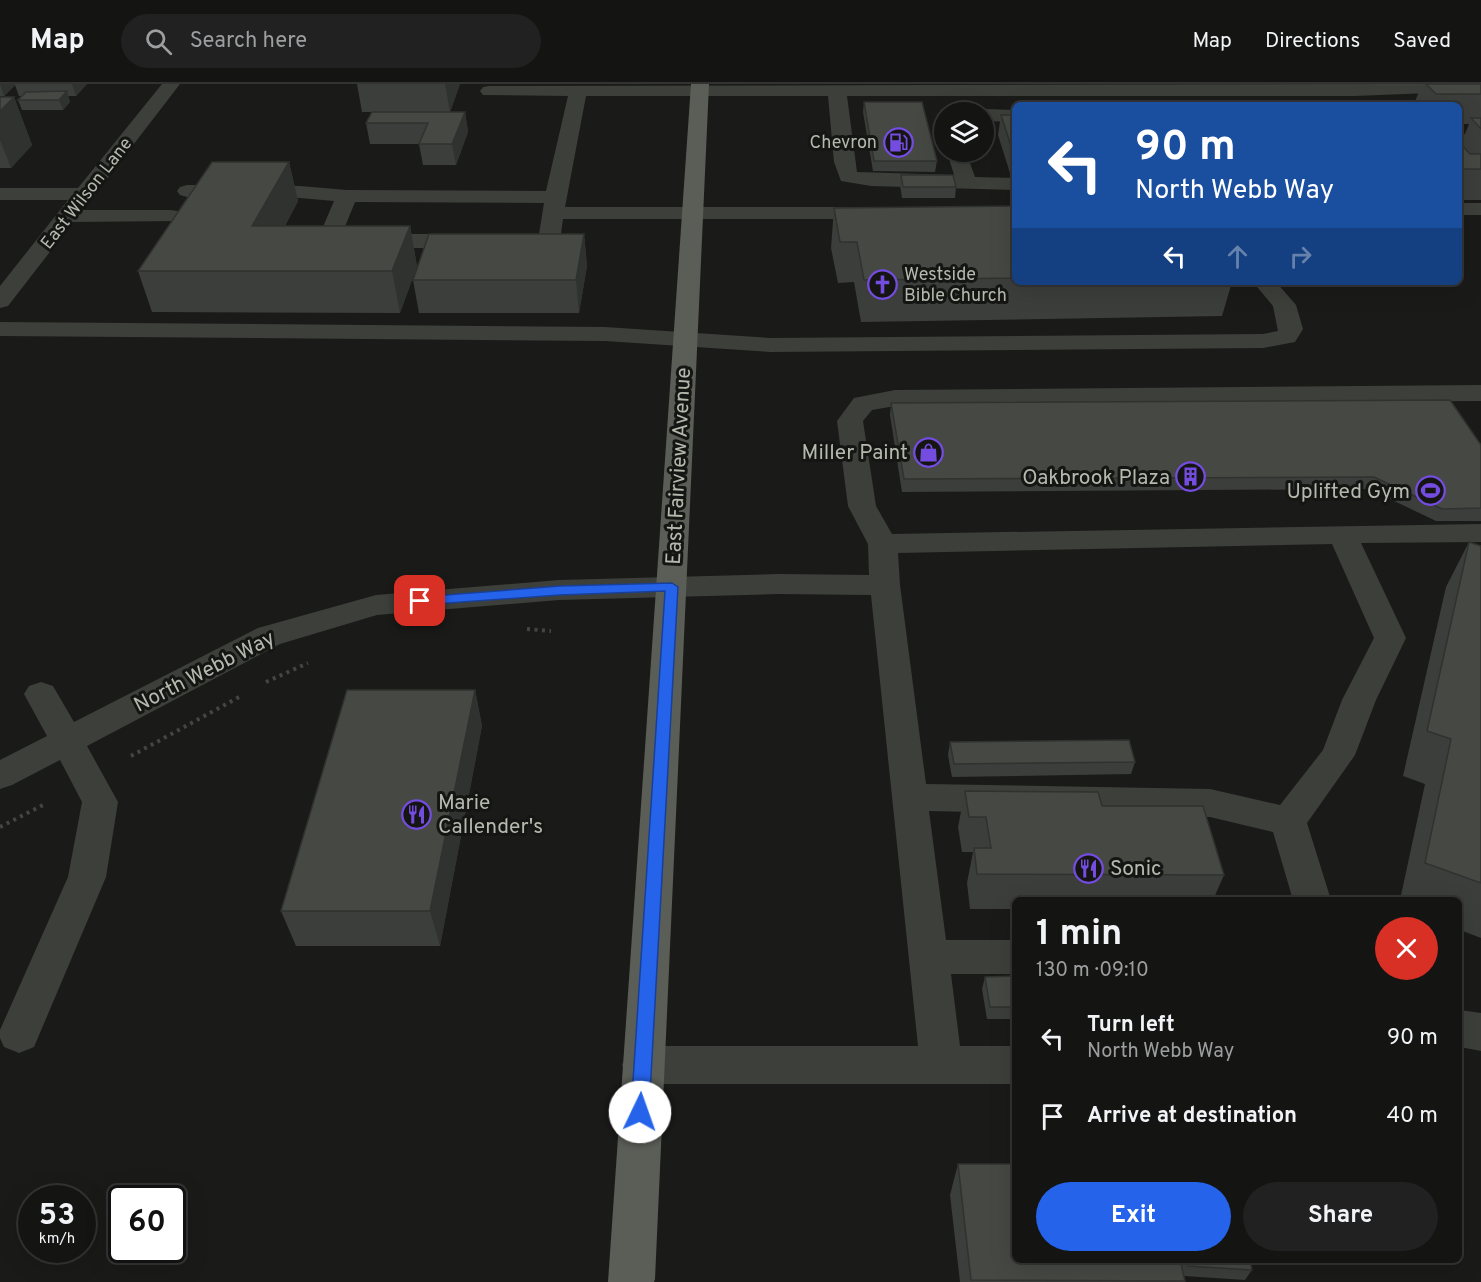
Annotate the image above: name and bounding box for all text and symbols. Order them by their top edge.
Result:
search box [121,14,541,68]
text: Map [30,23,85,59]
icon: search [142,25,175,58]
text: Search here [190,28,307,55]
text: Map [1192,28,1232,55]
text: Directions [1265,28,1360,55]
text: Saved [1393,28,1451,55]
map controls [934,102,994,162]
button: layers [934,102,994,162]
text: 90 m [1135,122,1236,175]
fuel station icon: Chevron [882,126,914,158]
icon: left [1036,126,1114,204]
place label: Chevron [810,132,877,155]
street label: East Wilson Lane [36,133,138,255]
text: North Webb Way [1135,174,1334,208]
icon: left [1158,240,1191,273]
icon: ahead [1221,240,1254,273]
icon: right [1284,240,1317,273]
place label: Westside Bible Church [904,264,1007,308]
church icon: Westside Bible Church [867,268,899,300]
street label: East Fairview Avenue [661,367,698,565]
shop icon: Miller Paint [913,436,945,468]
place label: Miller Paint [802,440,908,467]
building icon: Oakbrook Plaza [1175,461,1207,493]
place label: Oakbrook Plaza [1022,465,1170,492]
sports icon: Uplifted Gym [1415,475,1447,507]
place label: Uplifted Gym [1286,479,1410,506]
pin [394,575,445,626]
icon: arrive [403,584,436,617]
street label: North Webb Way [130,625,280,719]
place label: Marie Callender's [438,790,543,841]
restaurant icon: Marie Callender's [401,798,433,830]
restaurant icon: Sonic [1073,852,1105,884]
place label: Sonic [1110,856,1161,883]
text: 1 min [1036,912,1122,958]
button: close [1375,917,1438,980]
text: 130 m · 09:10 [1036,958,1149,984]
text: Turn left [1087,1012,1175,1039]
icon: left [1036,1022,1069,1055]
text: 90 m [1387,1025,1438,1052]
text: North Webb Way [1087,1039,1234,1065]
position arrow [608,1080,672,1144]
icon: arrive [1036,1100,1069,1133]
text: Arrive at destination [1087,1103,1297,1130]
text: 40 m [1386,1103,1438,1130]
button: Exit [1036,1182,1231,1251]
button: Share [1243,1182,1438,1251]
speed limit sign: 60 [108,1185,186,1263]
text: 53 [39,1198,75,1235]
text: km/h [39,1230,75,1249]

